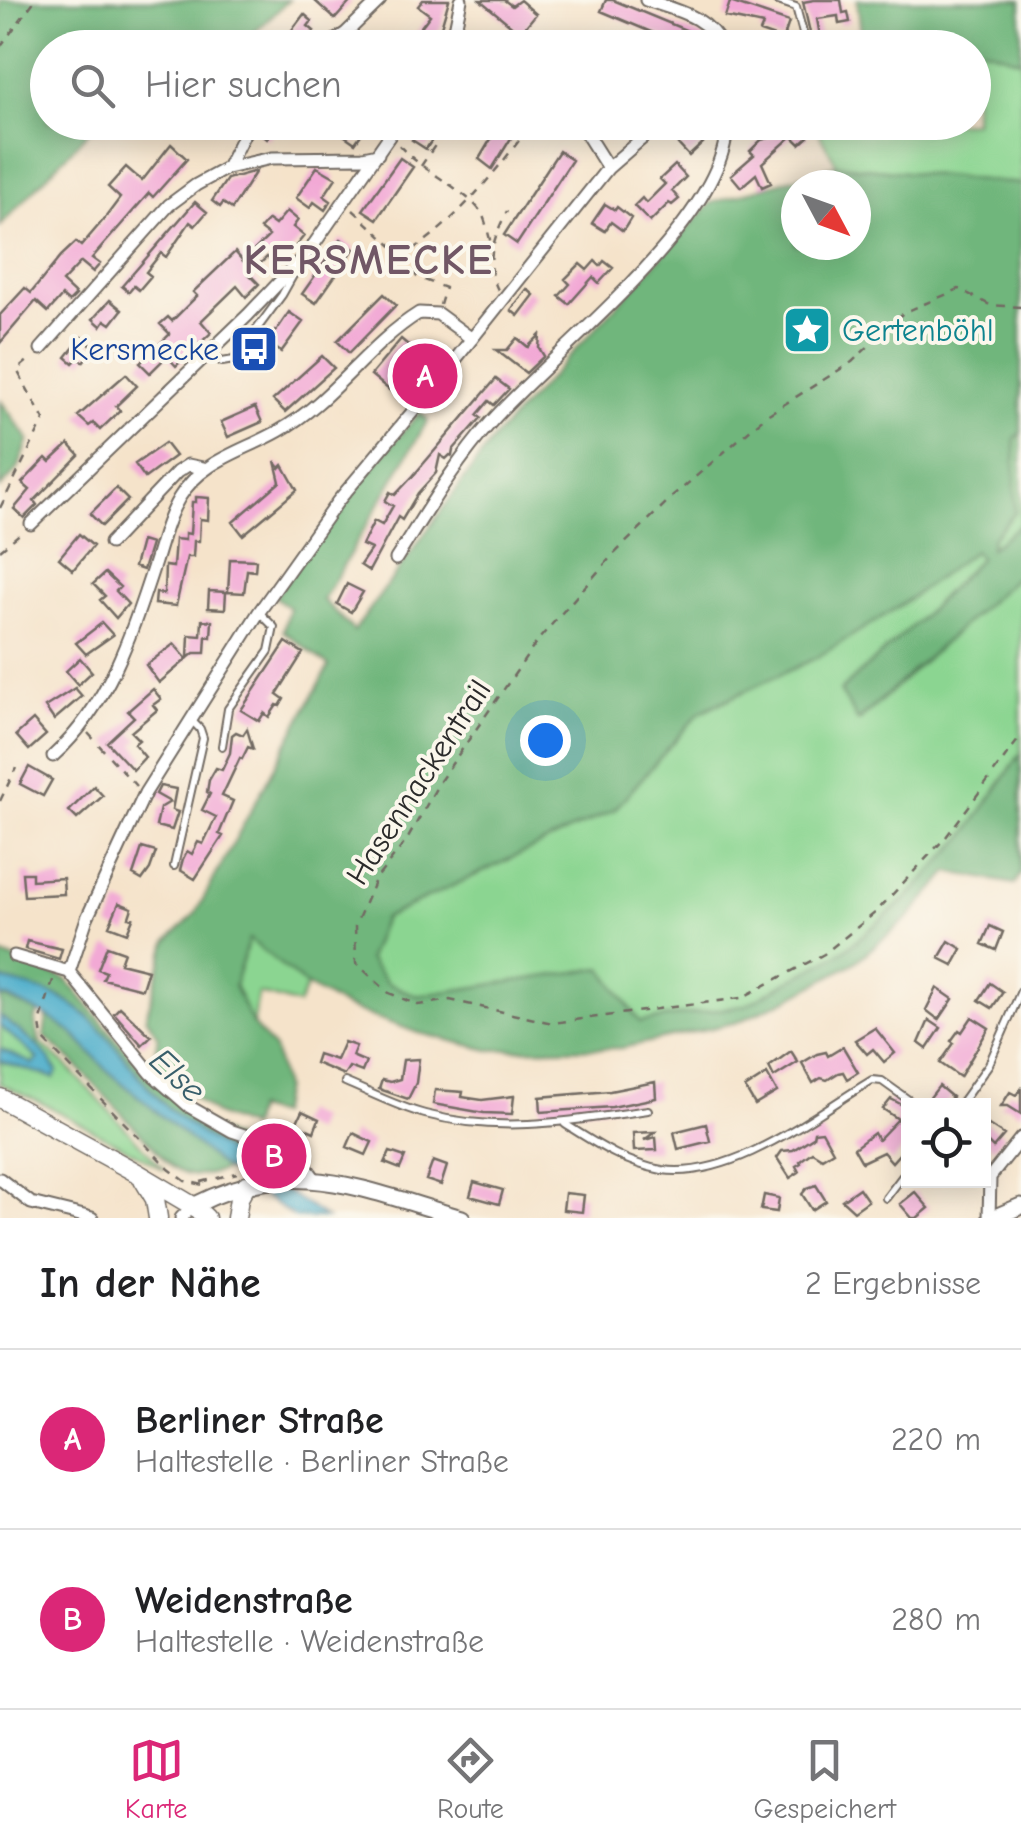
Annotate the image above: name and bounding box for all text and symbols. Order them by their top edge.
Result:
search box [30,30,991,140]
icon: search [65,58,120,113]
text: Hier suchen [145,63,342,107]
north arrow [781,170,871,260]
district label: KERSMECKE [243,236,495,285]
place icon: Gertenböhl [781,304,833,356]
place label: Gertenböhl [842,312,994,349]
bus stop icon: Kersmecke [228,323,280,375]
place label: Kersmecke [70,331,219,368]
pin: A [392,338,458,414]
street label: Hasennackentrail [338,673,498,892]
your location [520,715,571,766]
water label: Else [141,1040,214,1111]
map controls [901,1098,991,1188]
button: locate [901,1098,991,1188]
pin: B [242,1118,306,1194]
text: In der Nähe [40,1259,261,1308]
text: 2 Ergebnisse [805,1265,981,1302]
text: Berliner Straße [135,1399,384,1443]
text: A [64,1421,81,1458]
text: 220 m [891,1421,981,1458]
text: Haltestelle · Berliner Straße [135,1443,509,1480]
text: Weidenstraße [135,1579,353,1623]
text: B [63,1601,82,1638]
text: 280 m [891,1601,981,1638]
text: Haltestelle · Weidenstraße [135,1623,484,1660]
tab: Karte [125,1733,187,1825]
tab: Route [437,1733,504,1825]
tab: Gespeichert [753,1733,896,1825]

